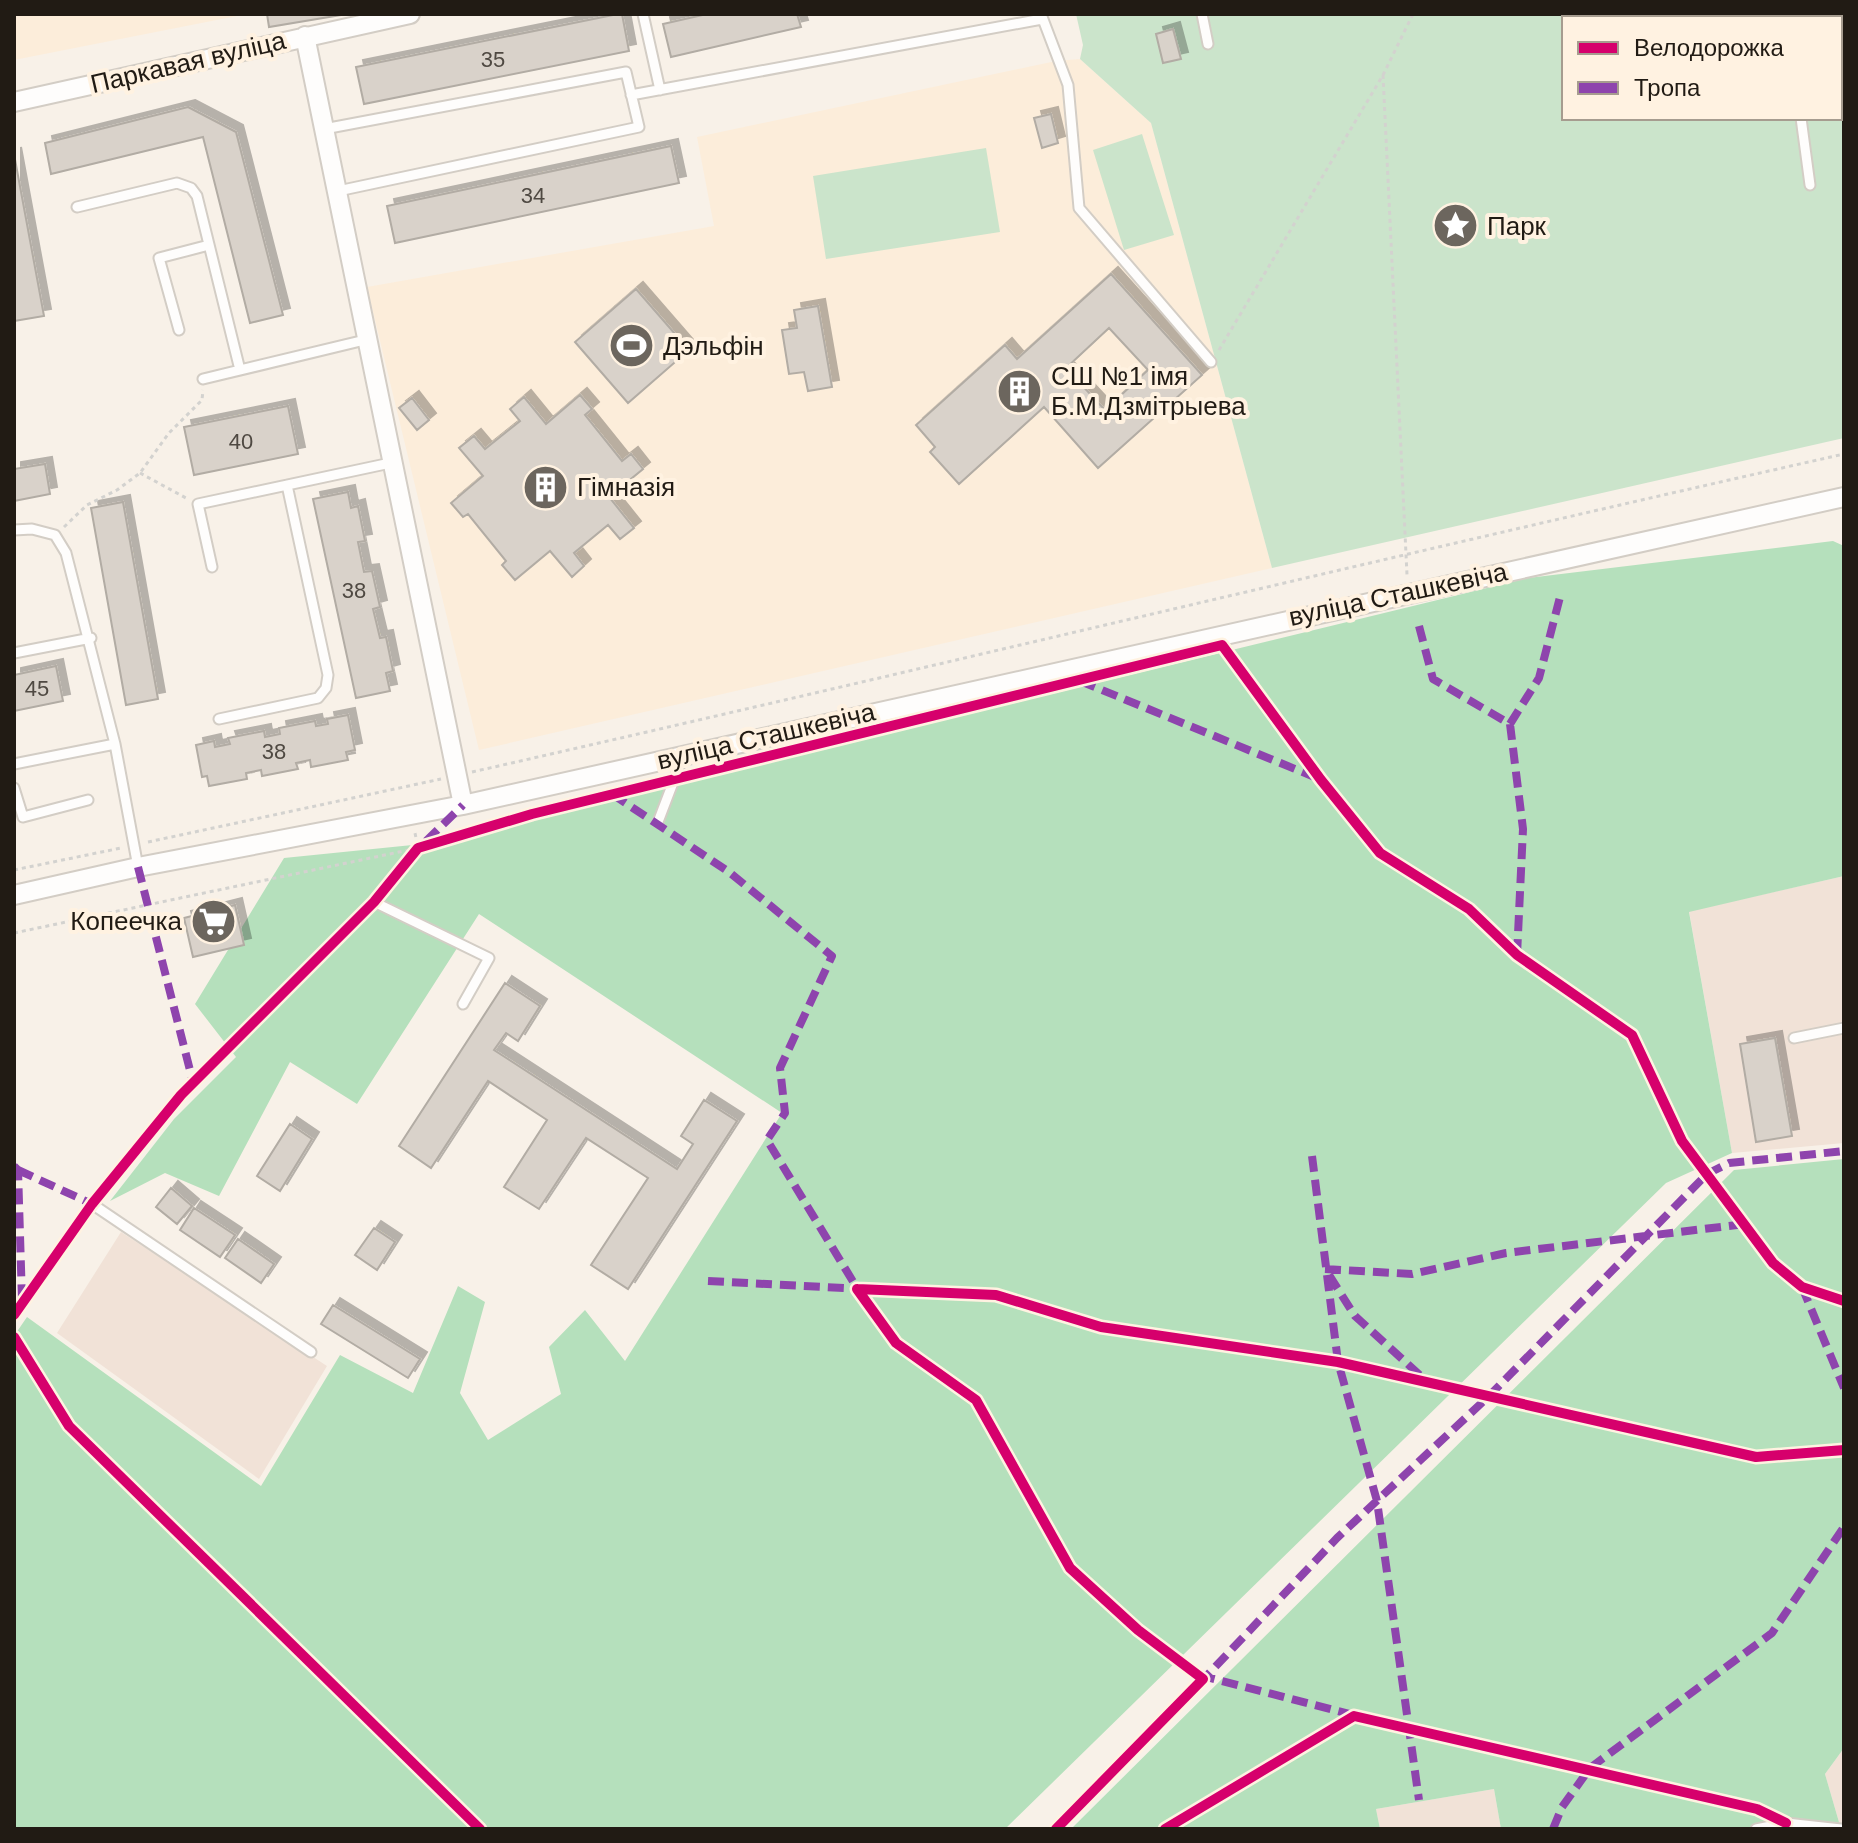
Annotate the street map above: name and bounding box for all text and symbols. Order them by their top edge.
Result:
legend [1562,16,1842,120]
street label: Паркавая вуліца [88,25,289,99]
text: Велодорожка [1634,34,1785,61]
house number: 35 [481,47,505,72]
text: Тропа [1634,74,1701,101]
house number: 34 [521,183,545,208]
place icon: Парк [1432,202,1480,250]
place label: Парк [1487,211,1547,241]
sports icon: Дэльфін [608,322,656,370]
place label: Дэльфін [663,331,764,361]
place label: СШ №1 імя Б.М.Дзмітрыева [1051,361,1246,421]
building icon: СШ №1 імя Б.М.Дзмітрыева [996,367,1044,415]
house number: 40 [229,429,253,454]
building icon: Гімназія [522,463,570,511]
place label: Гімназія [577,472,675,502]
street label: вуліца Сташкевіча [1286,556,1511,632]
house number: 38 [342,578,366,603]
house number: 45 [25,676,49,701]
street label: вуліца Сташкевіча [654,696,878,776]
house number: 38 [262,739,286,764]
supermarket icon: Копеечка [189,897,237,945]
place label: Копеечка [70,906,183,936]

